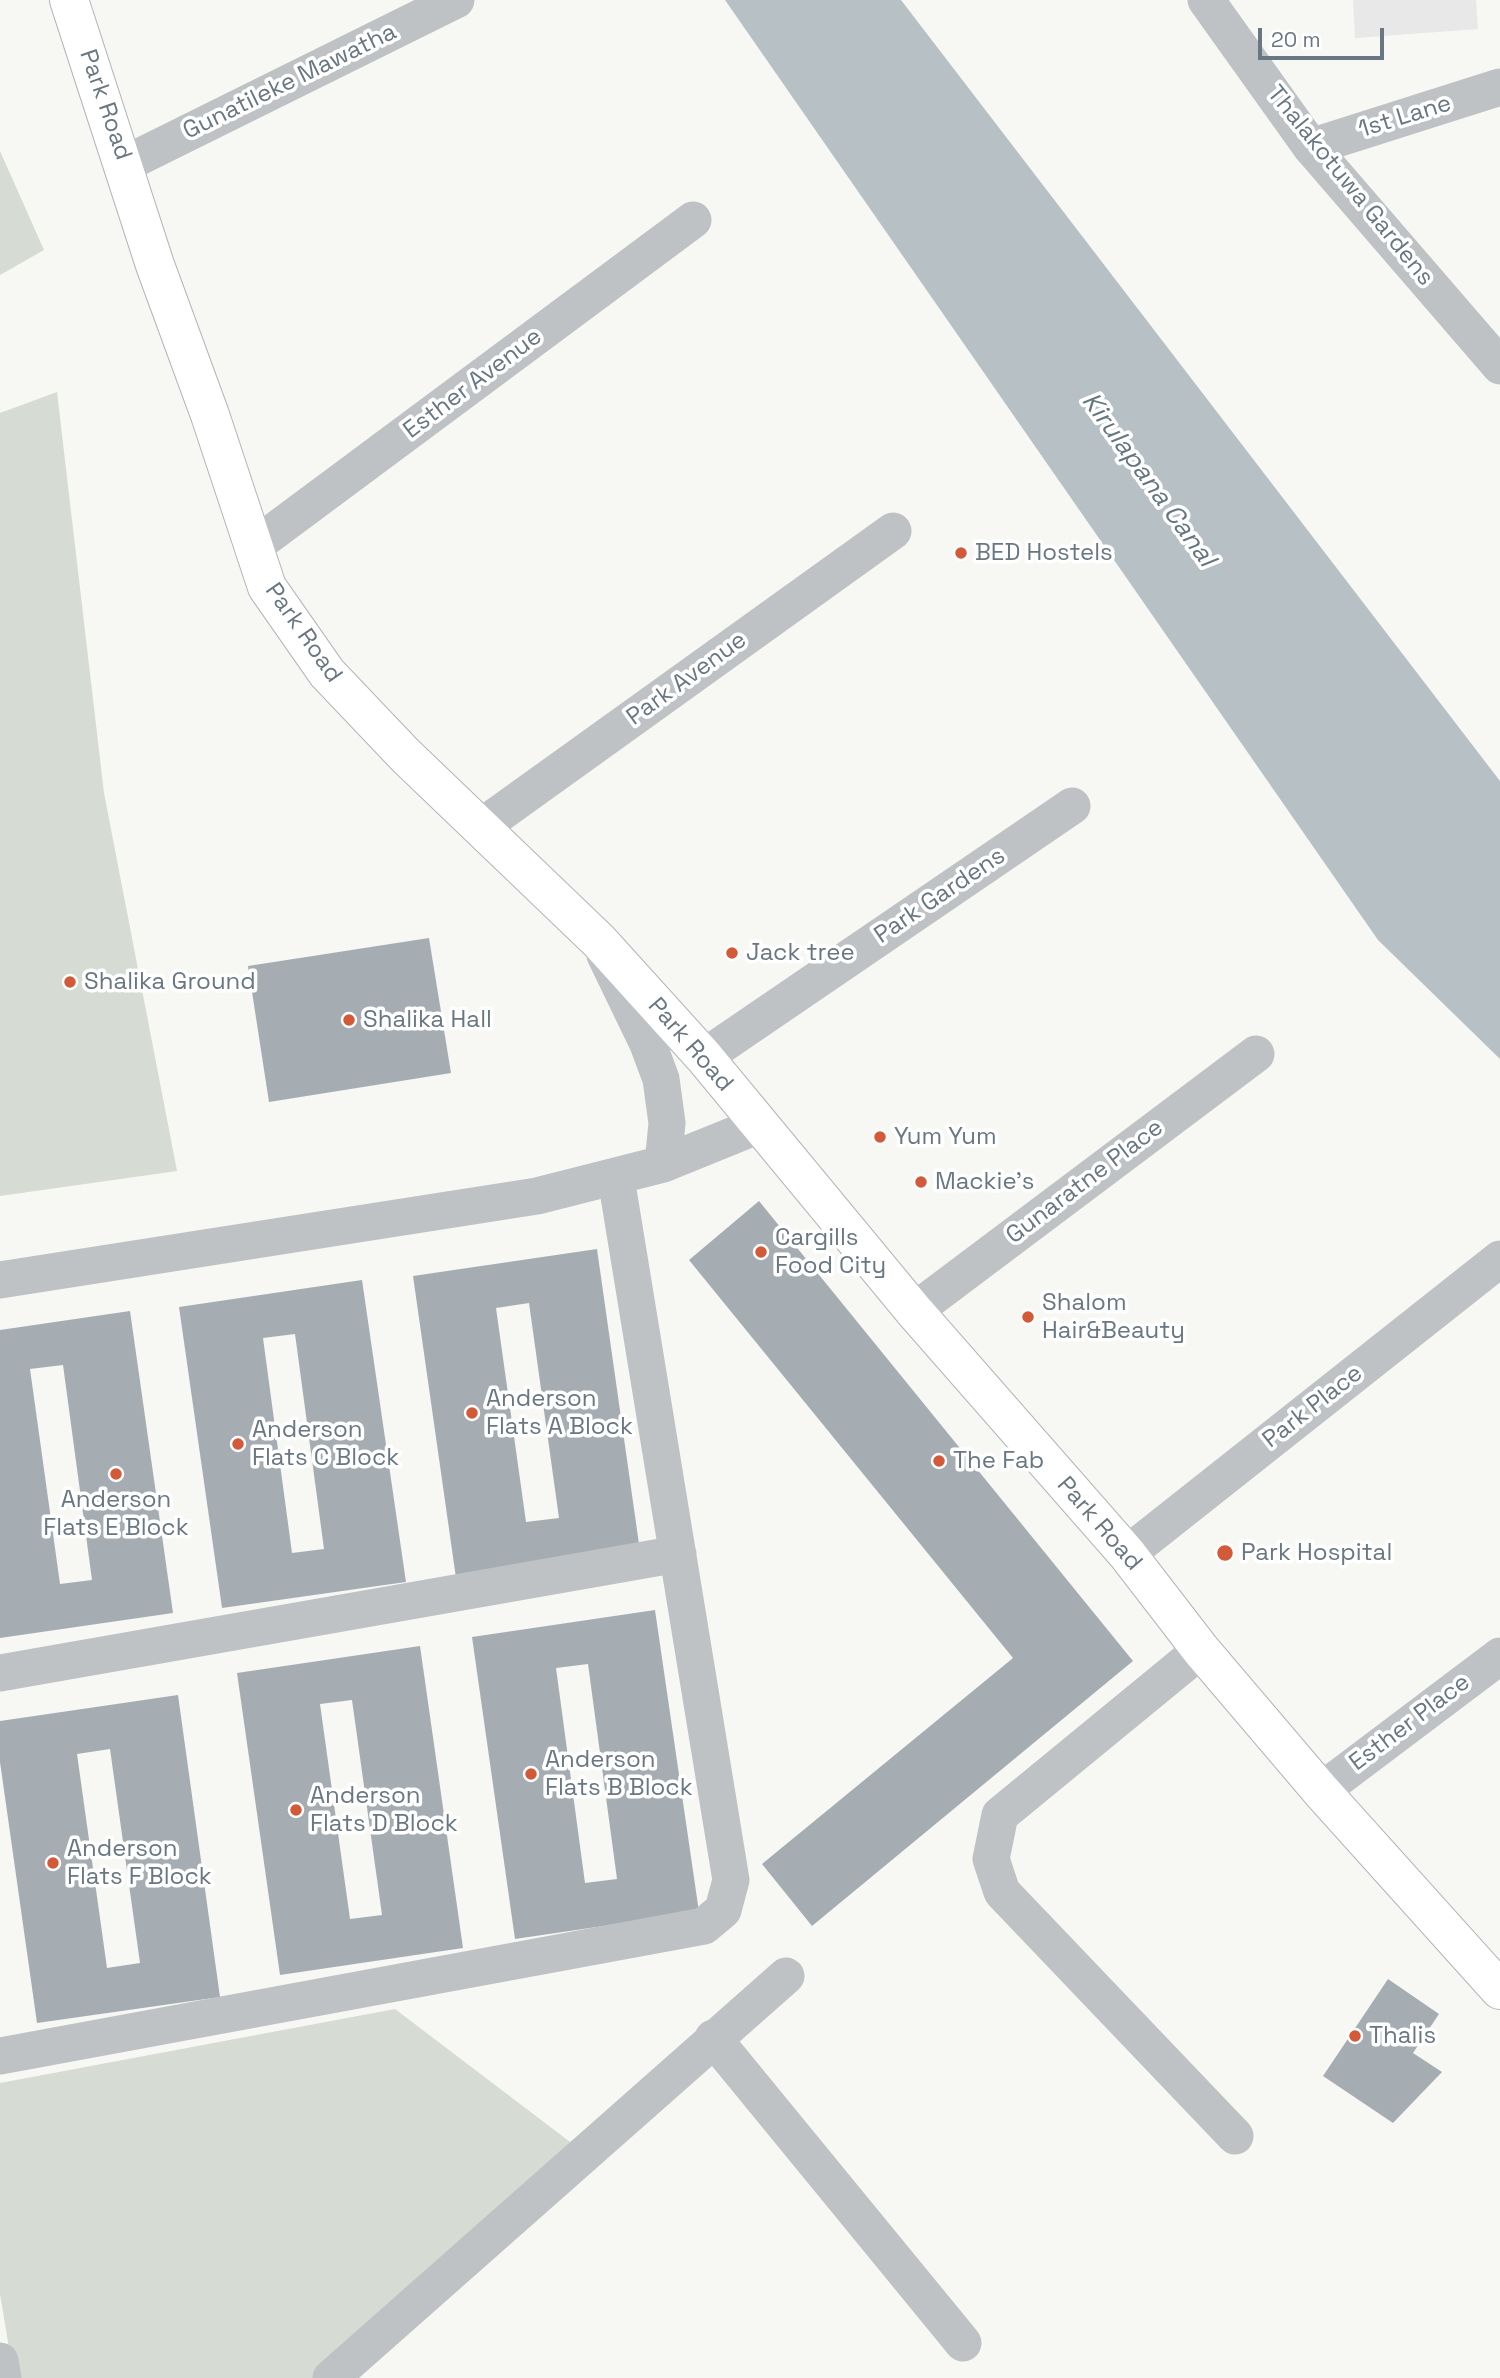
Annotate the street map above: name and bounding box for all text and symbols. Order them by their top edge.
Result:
scale bar [1262,14,1388,58]
street label: Gunatileke Mawatha [179,18,401,146]
text: 20 m [1271,26,1321,53]
street label: Park Road [73,46,137,164]
street label: Thalakotuwa Gardens [1260,80,1440,292]
street label: 1st Lane [1355,89,1455,145]
street label: Esther Avenue [398,323,548,445]
water label: Kirulapana Canal [1074,387,1222,573]
place label: BED Hostels [975,539,1113,567]
marker: BED Hostels [953,545,969,561]
street label: Park Road [258,578,348,688]
street label: Park Avenue [622,626,752,732]
street label: Park Gardens [869,842,1011,950]
place label: Jack tree [746,939,855,967]
marker: Jack tree [724,945,740,961]
place label: Shalika Ground [84,968,256,996]
marker: Shalika Ground [62,974,78,990]
street label: Park Road [641,992,739,1098]
place label: Shalika Hall [363,1006,492,1034]
marker: Shalika Hall [341,1012,357,1028]
street label: Gunaratne Place [1001,1114,1169,1250]
place label: Yum Yum [894,1123,997,1151]
marker: Yum Yum [872,1129,888,1145]
place label: Mackie's [935,1168,1034,1196]
marker: Mackie's [913,1174,929,1190]
place label: Cargills Food City [775,1224,886,1280]
marker: Cargills Food City [753,1244,769,1260]
place label: Shalom Hair&Beauty [1042,1289,1185,1345]
marker: Shalom Hair&Beauty [1020,1309,1036,1325]
street label: Park Place [1257,1359,1369,1455]
place label: Anderson Flats A Block [486,1385,633,1441]
marker: Anderson Flats A Block [464,1405,480,1421]
place label: Anderson Flats C Block [252,1416,399,1472]
marker: Anderson Flats C Block [230,1436,246,1452]
place label: The Fab [953,1447,1044,1475]
marker: The Fab [931,1453,947,1469]
marker: Anderson Flats E Block [108,1466,124,1482]
street label: Park Road [1050,1471,1148,1577]
place label: Anderson Flats E Block [43,1486,189,1542]
place label: Park Hospital [1241,1539,1392,1567]
marker: Park Hospital [1215,1543,1235,1563]
street label: Esther Place [1344,1668,1476,1778]
place label: Anderson Flats B Block [545,1746,693,1802]
marker: Anderson Flats B Block [523,1766,539,1782]
place label: Anderson Flats D Block [310,1782,458,1838]
marker: Anderson Flats D Block [288,1802,304,1818]
place label: Anderson Flats F Block [67,1835,212,1891]
marker: Anderson Flats F Block [45,1855,61,1871]
place label: Thalis [1369,2022,1436,2050]
marker: Thalis [1347,2028,1363,2044]

